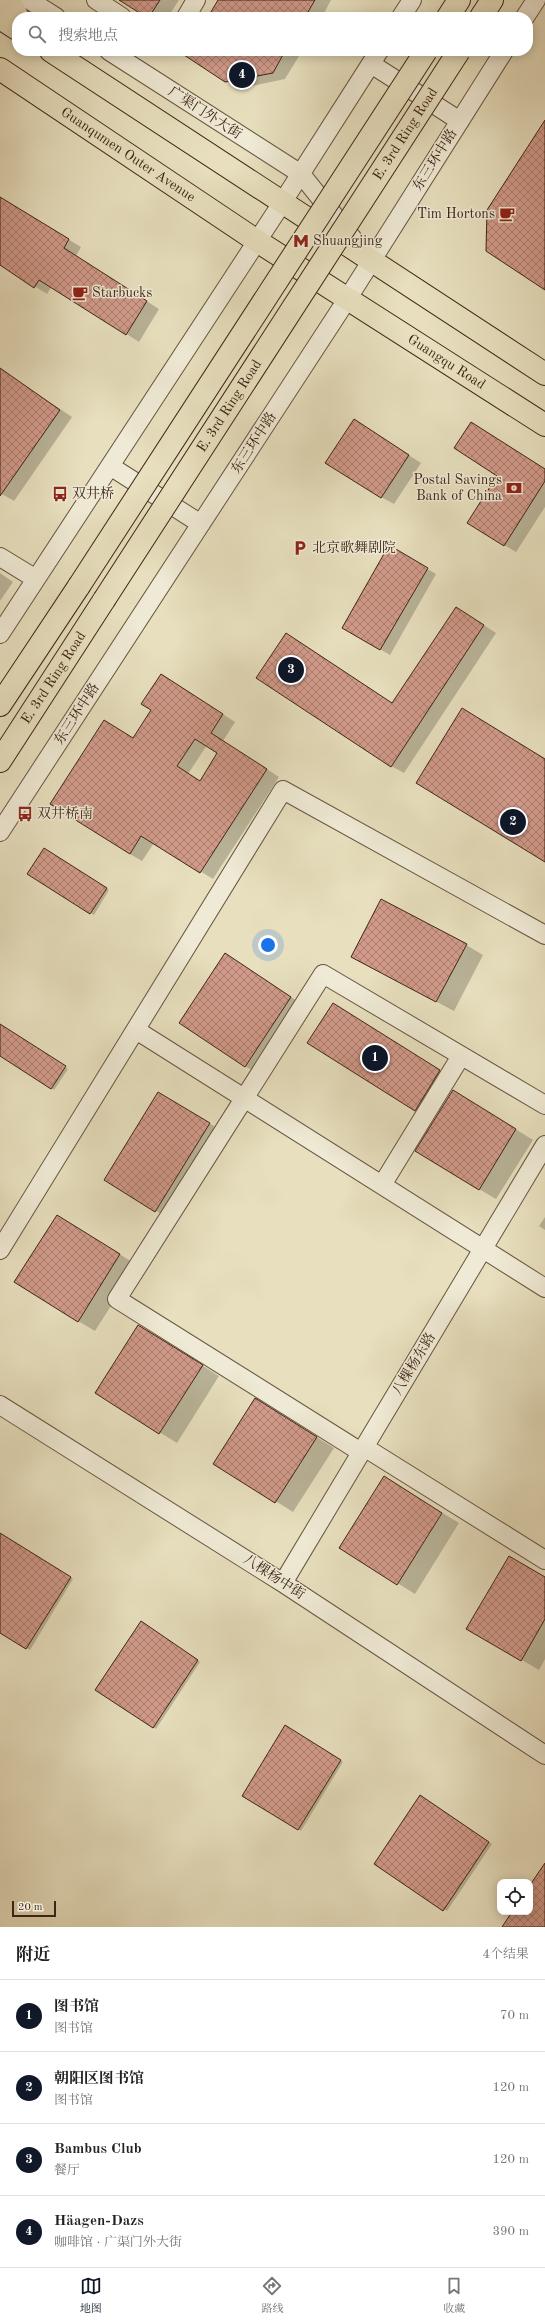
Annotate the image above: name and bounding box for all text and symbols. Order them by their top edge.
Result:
search box [12,12,533,56]
icon: search [26,23,48,45]
text: 搜索地点 [58,29,118,44]
pin: 4 [229,60,255,90]
street label: 广渠门外大街 [166,83,245,142]
street label: E. 3rd Ring Road [371,85,440,183]
street label: Guanqumen Outer Avenue [58,105,198,205]
street label: 东三环中路 [410,126,459,193]
cafe icon: Tim Hortons [498,205,516,223]
place label: Tim Hortons [417,207,495,221]
metro station icon: Shuangjing [292,232,310,250]
place label: Shuangjing [313,234,383,248]
cafe icon: Starbucks [71,284,89,302]
place label: Starbucks [92,286,152,300]
street label: Guangqu Road [405,332,488,392]
street label: E. 3rd Ring Road [195,357,264,455]
street label: 东三环中路 [228,409,279,476]
place label: Postal Savings Bank of China [413,473,502,503]
bank icon: Postal Savings Bank of China [505,479,523,497]
bus stop icon: 双井桥 [51,485,69,503]
place label: 双井桥 [72,486,114,501]
parking icon: 北京歌舞剧院 [291,539,309,557]
place label: 北京歌舞剧院 [312,540,396,555]
street label: E. 3rd Ring Road [19,629,89,726]
pin: 3 [278,655,304,685]
street label: 东三环中路 [51,680,102,747]
bus stop icon: 双井桥南 [16,805,34,823]
place label: 双井桥南 [37,806,93,821]
pin: 2 [500,807,526,837]
your location [258,935,278,955]
pin: 1 [362,1043,388,1073]
street label: 八棵杨东路 [389,1330,438,1398]
street label: 八棵杨中街 [241,1551,308,1602]
map controls [497,1879,533,1915]
button: locate [497,1879,533,1915]
scale bar [12,1899,56,1918]
text: 20 m [18,1902,43,1913]
text: 附近 [16,1947,50,1964]
text: 4个结果 [482,1948,529,1961]
text: 图书馆 [54,2000,99,2015]
text: 1 [25,2009,33,2022]
text: 70 m [500,2009,529,2022]
text: 图书馆 [54,2022,93,2035]
text: 朝阳区图书馆 [54,2072,144,2087]
text: 2 [25,2081,33,2094]
text: 120 m [492,2081,529,2094]
text: 图书馆 [54,2094,93,2107]
text: Bambus Club [54,2142,142,2157]
text: 3 [25,2153,33,2166]
text: 120 m [492,2153,529,2166]
text: 餐厅 [54,2164,80,2177]
text: Häagen-Dazs [54,2214,144,2229]
text: 4 [25,2225,33,2238]
text: 390 m [492,2225,529,2238]
text: 咖啡馆 · 广渠门外大街 [54,2236,182,2249]
tab: 地图 [80,2275,102,2317]
tab: 路线 [261,2275,283,2317]
tab: 收藏 [443,2275,465,2317]

